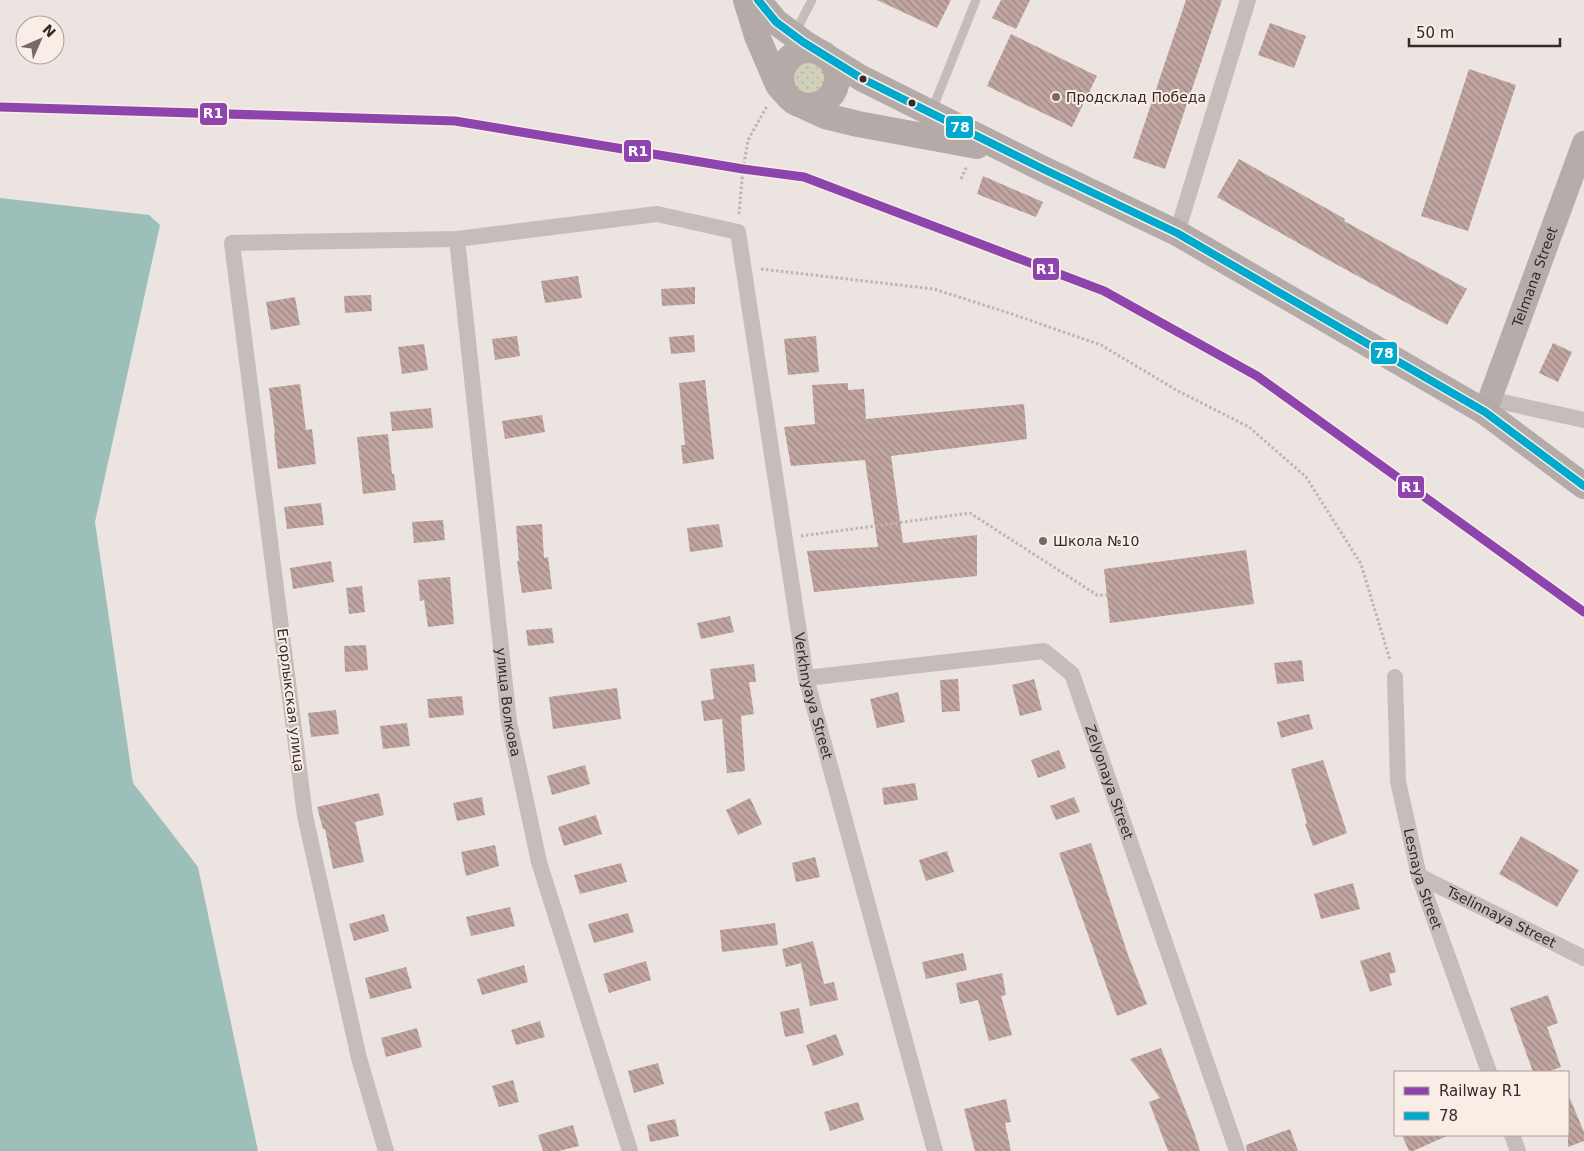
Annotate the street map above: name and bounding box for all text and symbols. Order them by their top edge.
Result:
north arrow [15,15,65,65]
scale bar [1409,15,1560,47]
text: N [39,21,59,41]
text: 50 m [1416,24,1454,42]
unlabelled marker [858,74,868,84]
place label: Продсклад Победа [1066,89,1206,105]
marker: Продсклад Победа [1050,91,1062,103]
unlabelled marker [907,98,917,108]
line badge: R1 [199,102,228,126]
text: R1 [203,105,223,121]
line badge: 78 [945,115,974,139]
text: 78 [950,119,970,135]
line badge: R1 [623,139,652,163]
text: R1 [628,143,648,159]
street label: Telmana Street [1509,224,1561,330]
line badge: R1 [1032,257,1060,281]
text: R1 [1036,261,1056,277]
line badge: 78 [1370,341,1398,365]
text: 78 [1374,345,1394,361]
line badge: R1 [1397,475,1425,499]
text: R1 [1401,479,1421,495]
place label: Школа №10 [1053,533,1139,549]
marker: Школа №10 [1037,535,1049,547]
street label: Егорлыкская улица [274,627,308,773]
street label: Verkhnyaya Street [791,631,836,761]
street label: улица Волкова [493,647,524,758]
street label: Zelyonaya Street [1082,722,1137,842]
street label: Lesnaya Street [1401,827,1446,932]
street label: Tselinnaya Street [1443,883,1559,951]
legend [1394,1071,1569,1136]
text: Railway R1 [1439,1082,1522,1100]
text: 78 [1439,1107,1458,1125]

